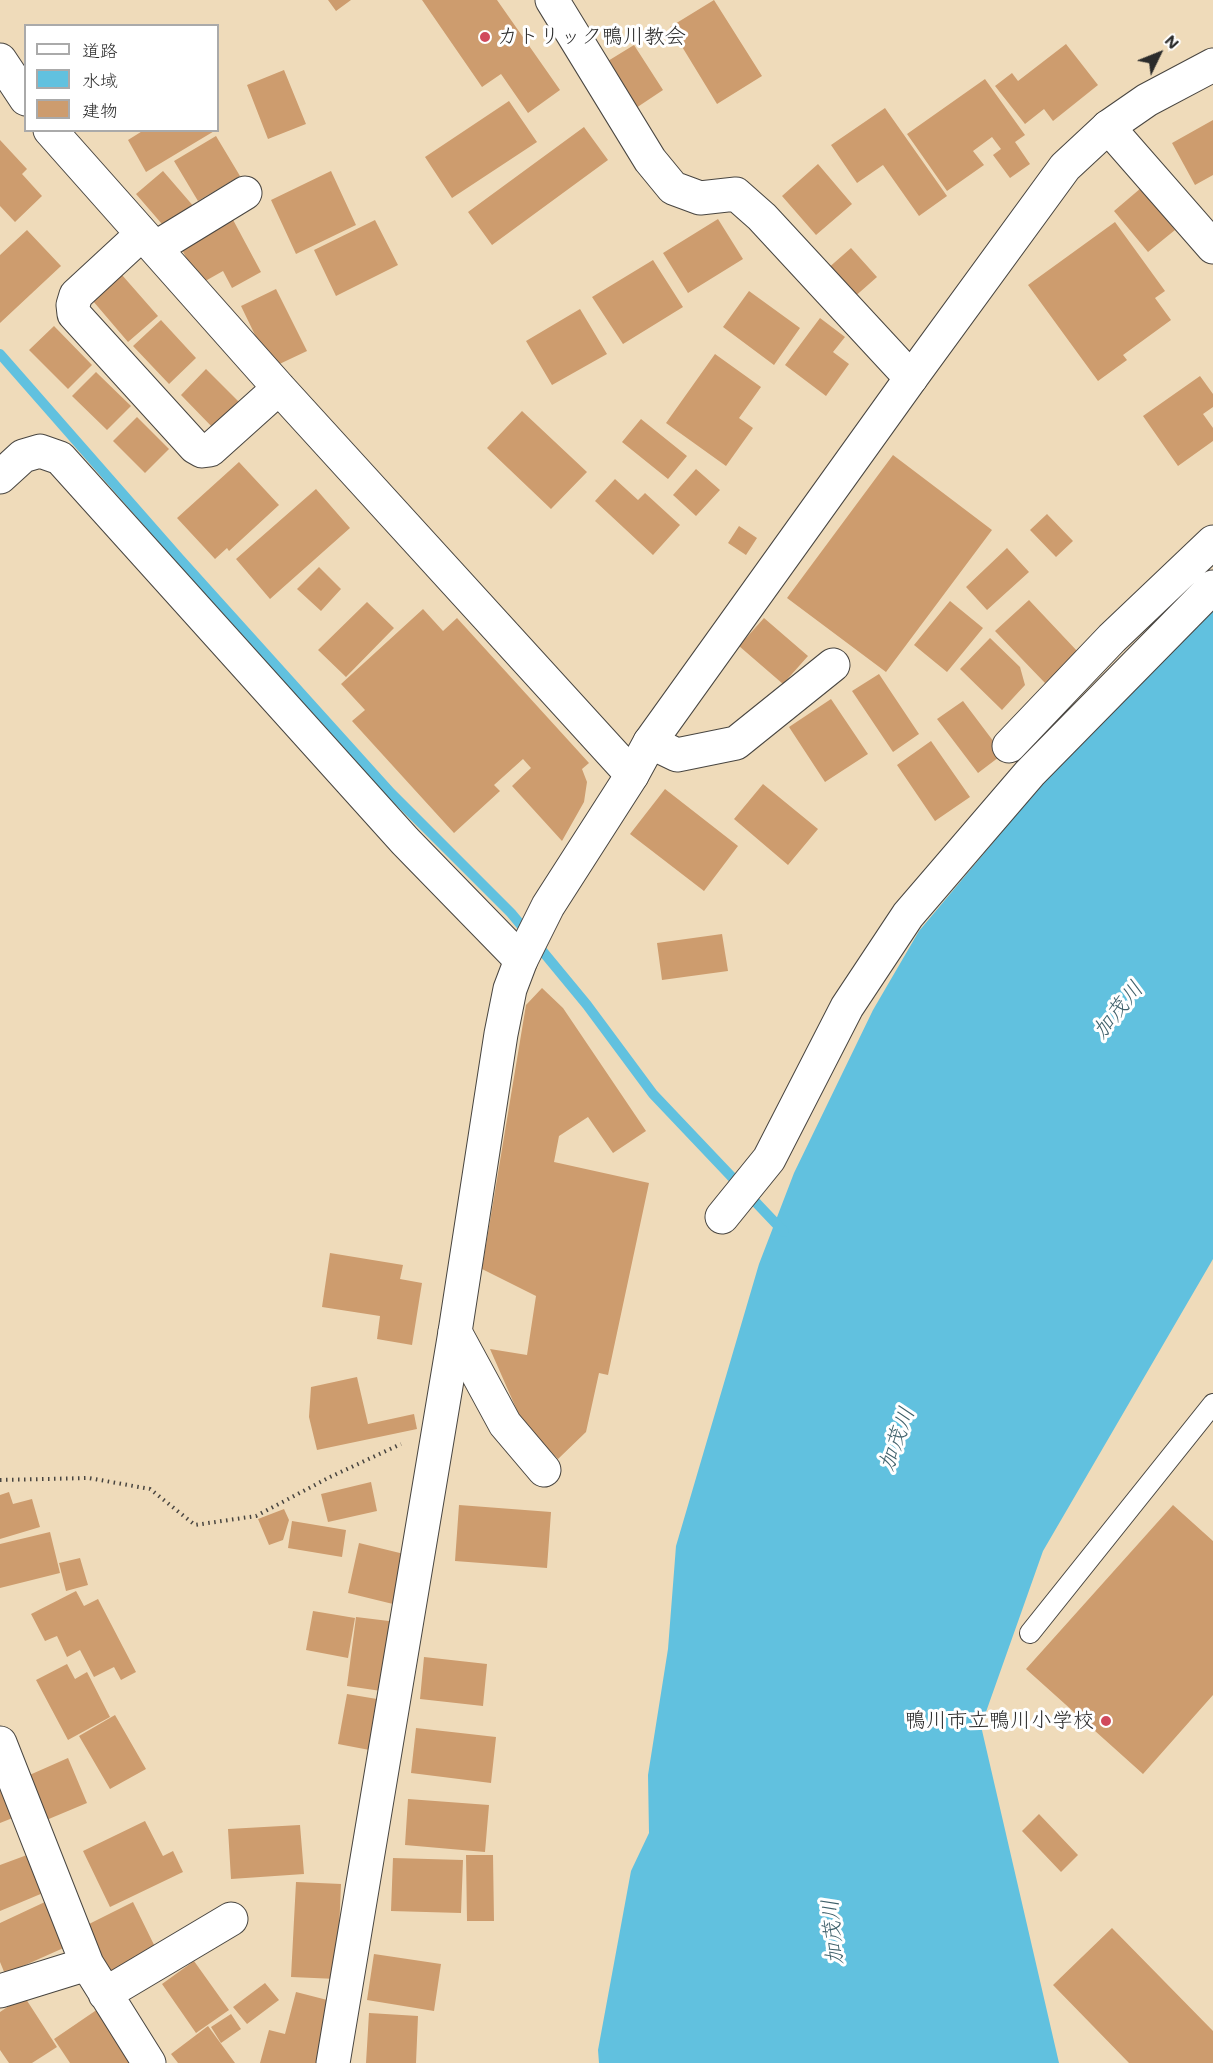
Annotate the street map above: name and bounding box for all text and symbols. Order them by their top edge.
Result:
legend [24,24,219,132]
place label: カトリック鴨川教会 [497,24,686,50]
north arrow [1129,24,1189,84]
marker: カトリック鴨川教会 [478,30,492,44]
text: N [1161,30,1184,53]
text: 道路 [82,38,118,62]
text: 水域 [82,68,118,92]
text: 建物 [82,98,118,122]
water label: 加茂川 [1087,976,1149,1044]
water label: 加茂川 [873,1403,921,1475]
place label: 鴨川市立鴨川小学校 [905,1708,1094,1734]
marker: 鴨川市立鴨川小学校 [1099,1714,1113,1728]
water label: 加茂川 [817,1898,849,1966]

